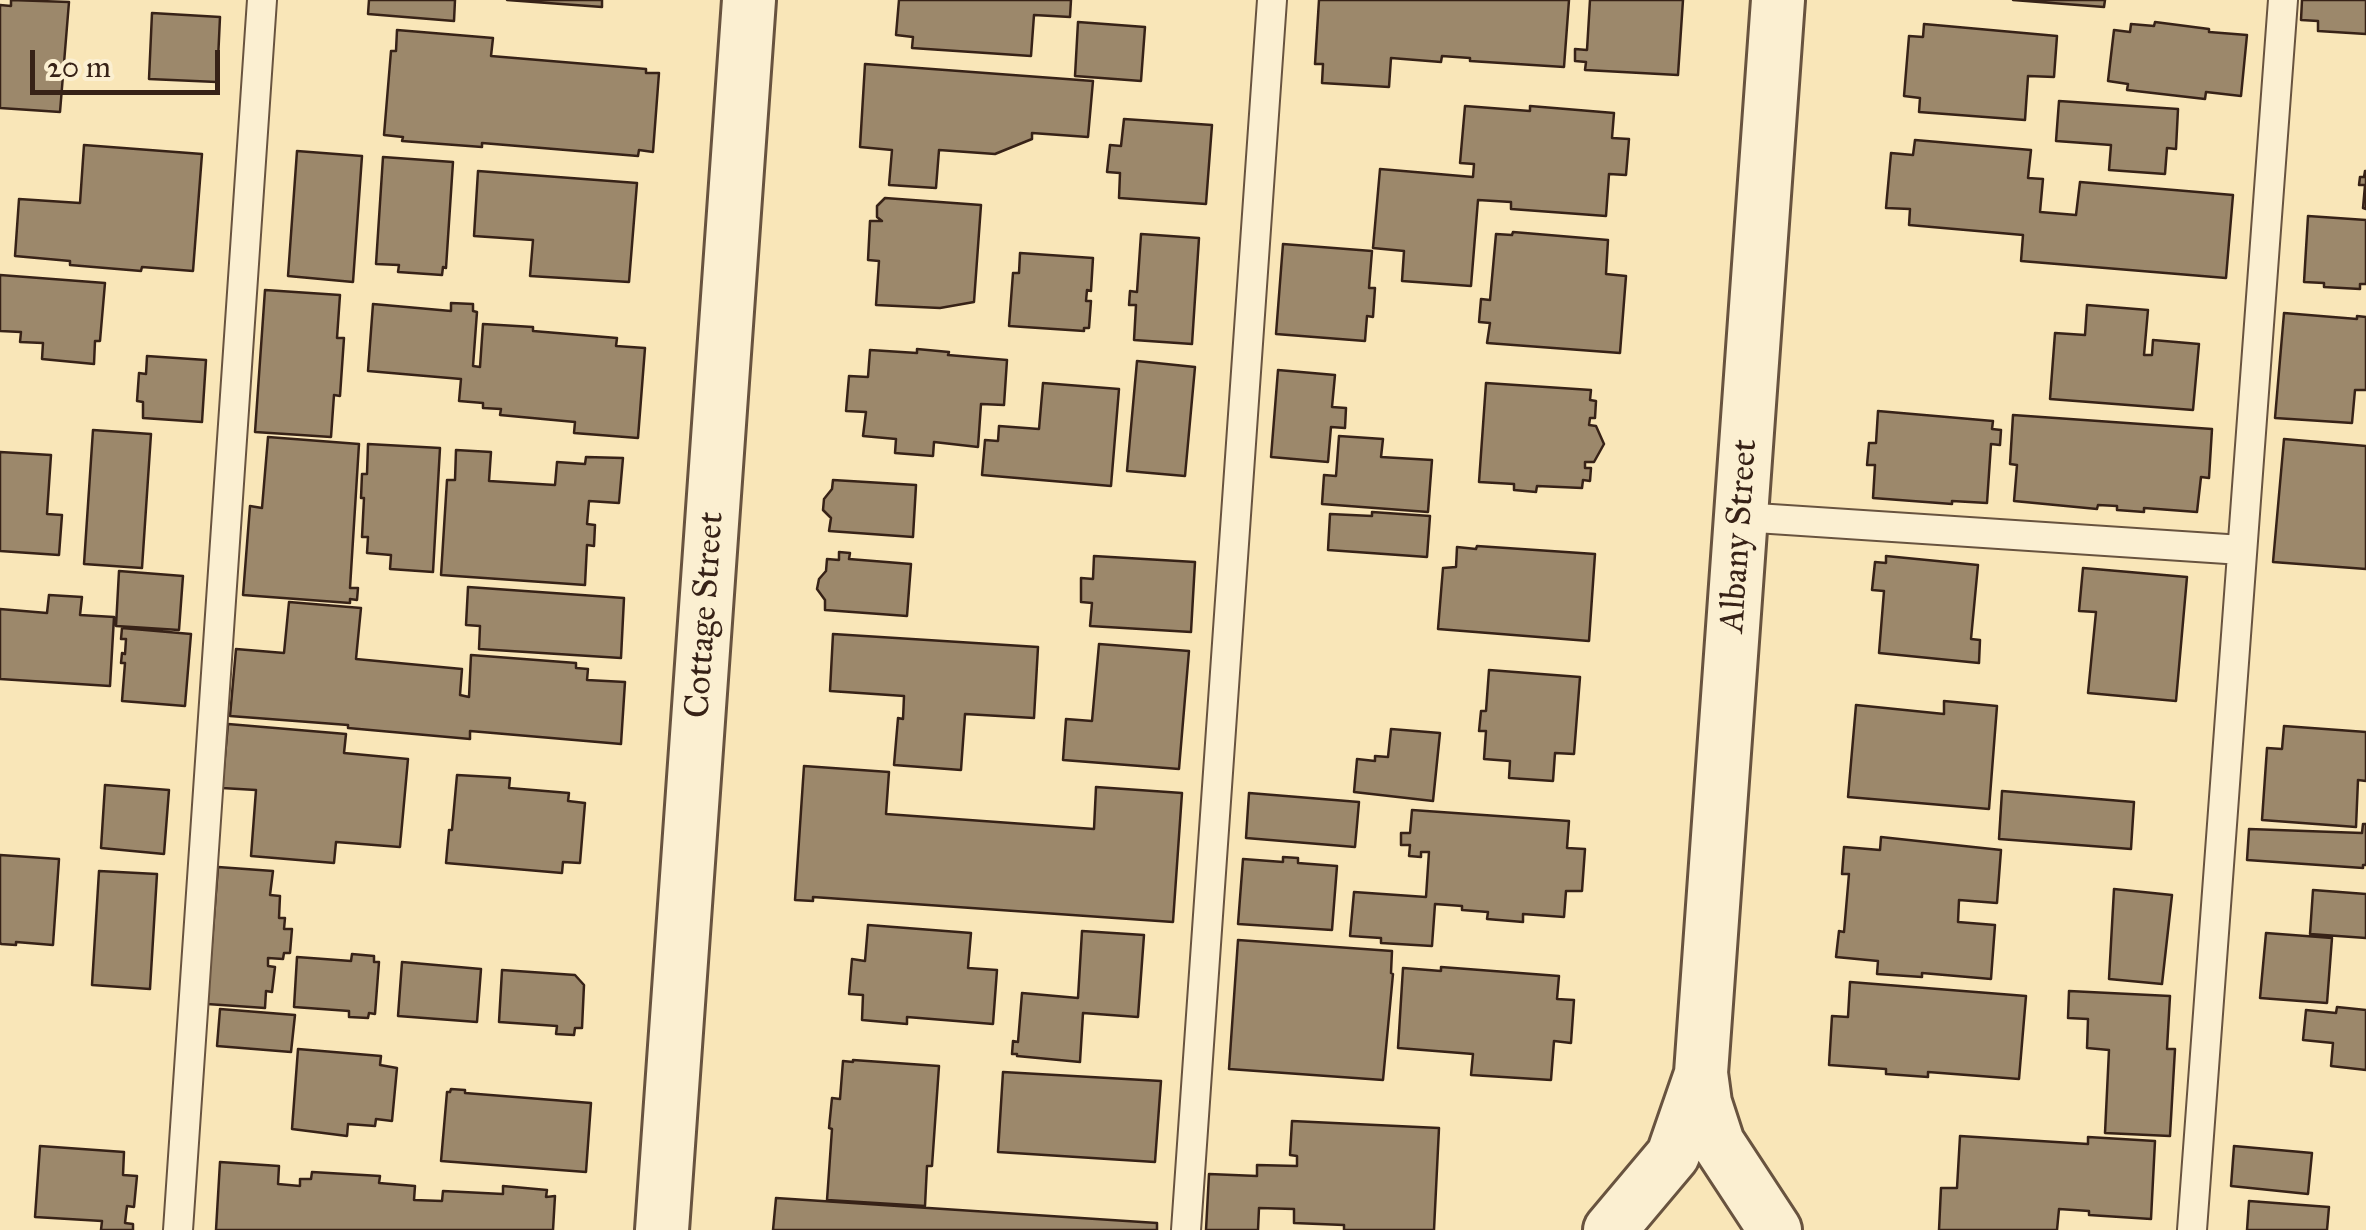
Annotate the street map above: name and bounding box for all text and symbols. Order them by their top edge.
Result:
scale bar [35,30,225,92]
text: 20 m [47,49,111,85]
street label: Albany Street [1712,438,1768,634]
street label: Cottage Street [678,510,734,720]

